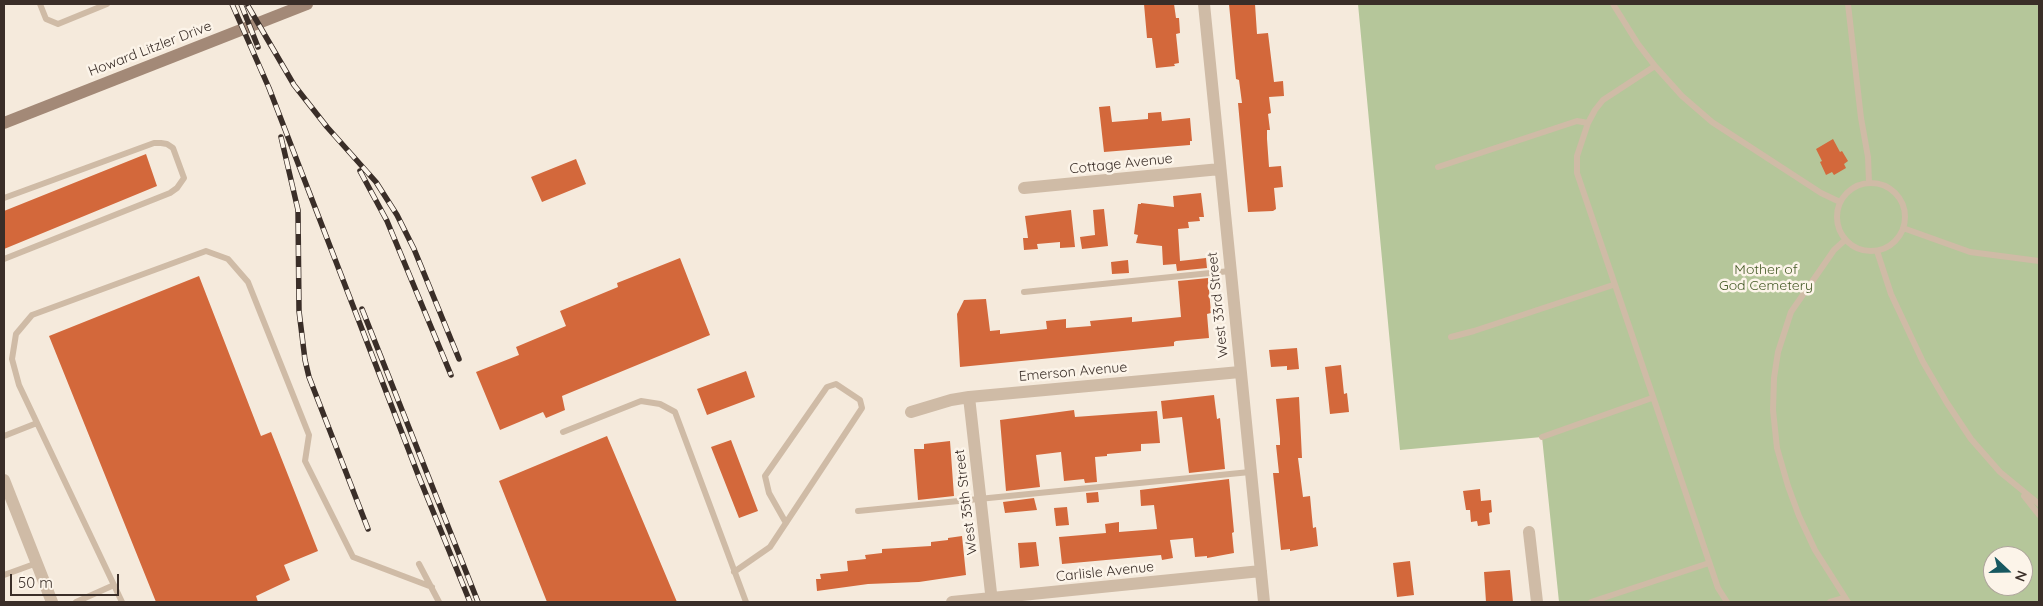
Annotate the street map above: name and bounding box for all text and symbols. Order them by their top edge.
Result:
street label: Howard Litzler Drive [86,18,214,80]
street label: Cottage Avenue [1069,150,1173,178]
street label: West 33rd Street [1204,251,1232,359]
park label: Mother of God Cemetery [1719,262,1813,294]
street label: Emerson Avenue [1018,359,1128,385]
street label: West 35th Street [951,448,981,556]
north arrow [1983,546,2033,596]
street label: Carlisle Avenue [1055,558,1155,586]
scale bar [12,564,121,596]
text: N [2011,568,2031,584]
text: 50 m [18,573,53,592]

